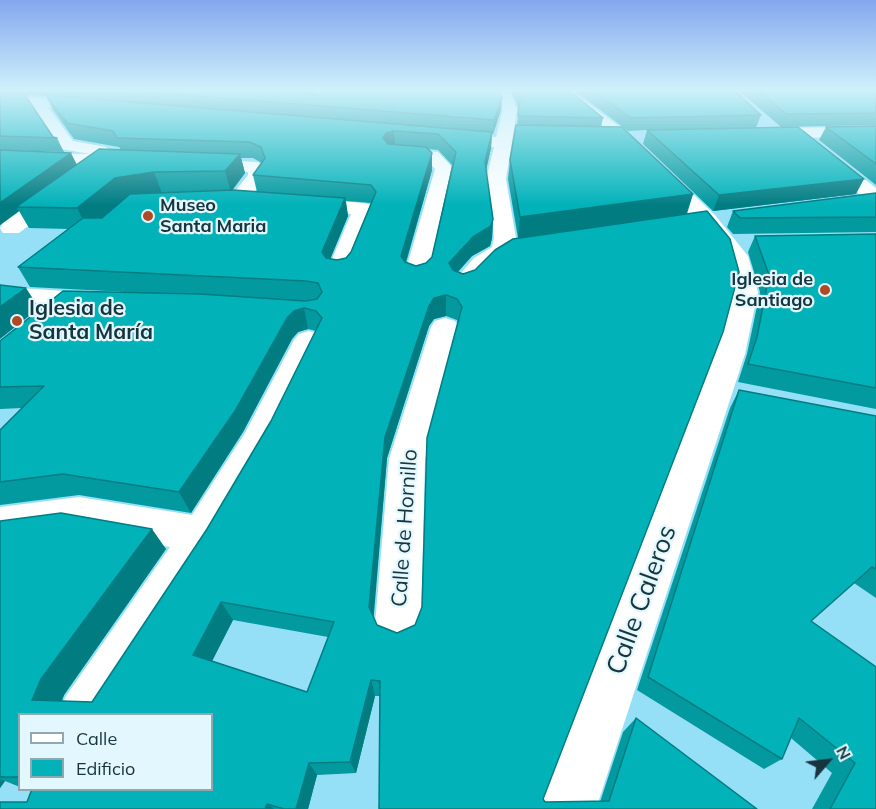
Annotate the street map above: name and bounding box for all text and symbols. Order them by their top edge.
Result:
place label: Museo Santa Maria [160,195,266,238]
marker: Museo Santa Maria [141,209,155,223]
place label: Iglesia de Santiago [731,269,813,312]
marker: Iglesia de Santiago [818,283,832,297]
place label: Iglesia de Santa María [29,296,153,346]
marker: Iglesia de Santa María [10,314,24,328]
street label: Calle de Hornillo [387,448,423,608]
street label: Calle Caleros [601,521,683,679]
legend [18,713,213,791]
text: Calle [76,727,117,750]
north arrow [798,731,858,791]
text: N [832,743,856,763]
text: Edificio [76,757,135,780]

